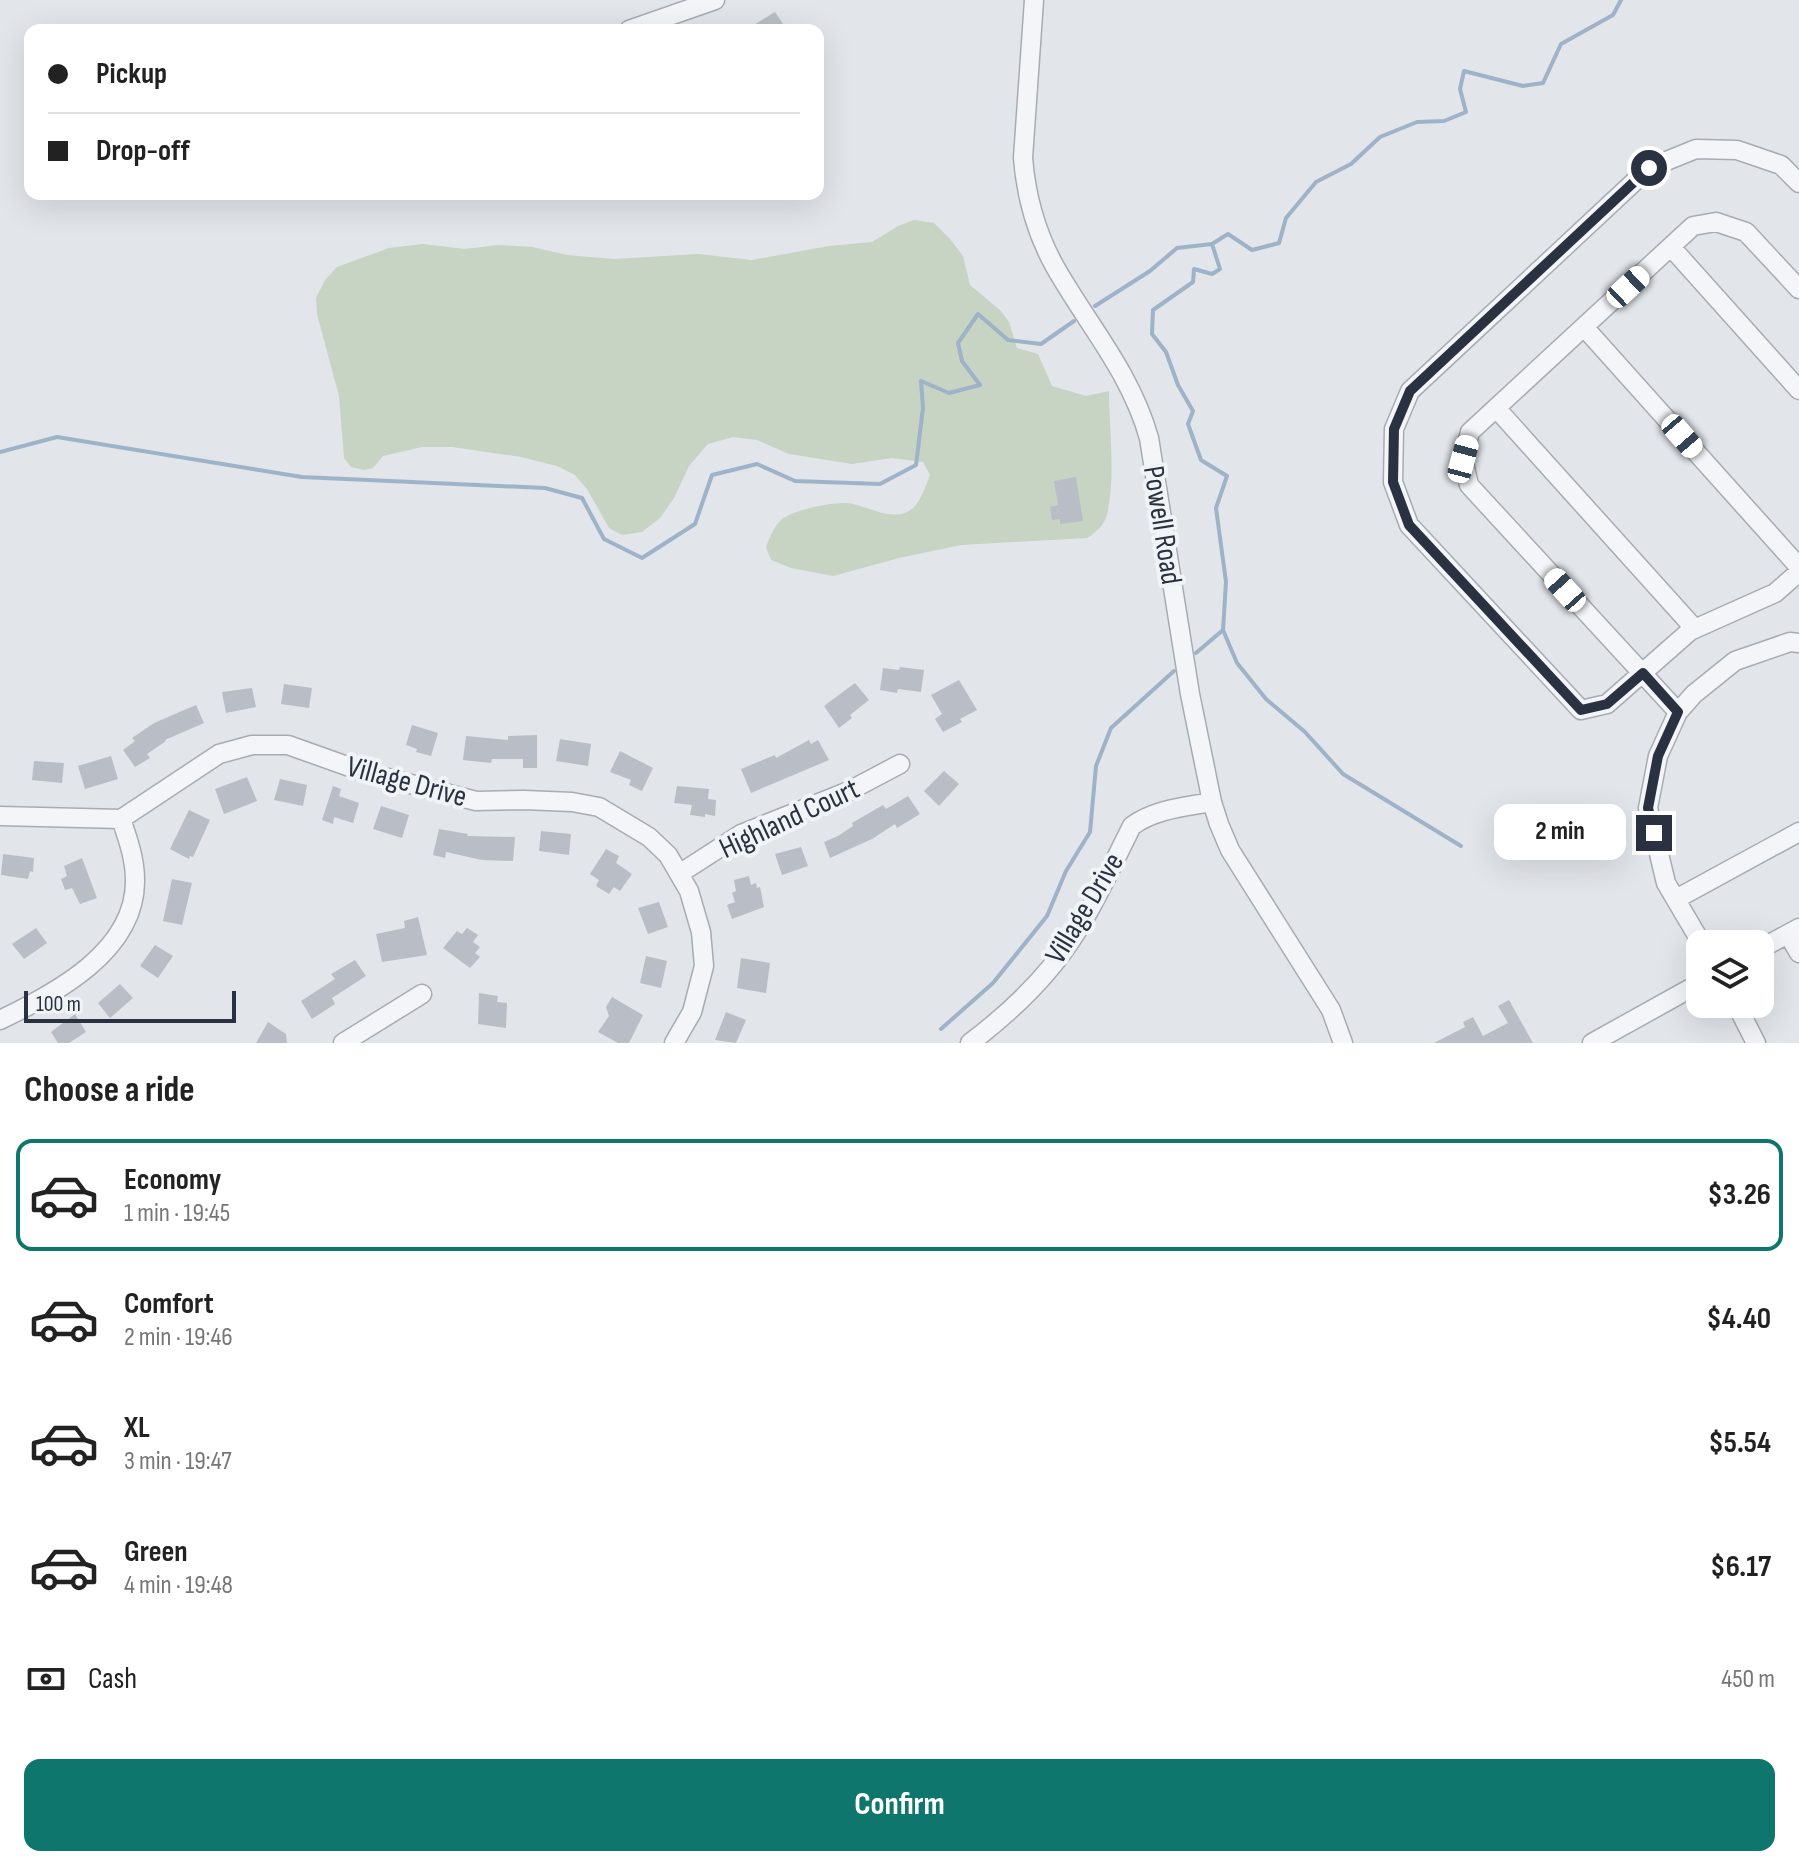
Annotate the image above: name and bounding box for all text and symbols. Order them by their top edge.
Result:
text: Pickup [96,56,167,92]
text: Drop-off [96,133,190,169]
route start [1631,150,1667,186]
car [1602,262,1654,312]
car [1657,410,1707,462]
car [1445,433,1481,485]
street label: Powell Road [1135,463,1189,587]
car [1540,564,1590,616]
street label: Village Drive [343,749,471,815]
street label: Highland Court [714,771,865,867]
callout: 2 min [1494,805,1626,861]
route end [1636,815,1672,851]
text: 2 min [1535,816,1585,847]
street label: Village Drive [1038,847,1132,970]
map controls [1686,930,1774,1018]
button: layers [1686,930,1774,1018]
scale bar [24,987,236,1023]
text: 100 m [36,991,81,1018]
text: Choose a ride [24,1069,195,1112]
icon: car [28,1159,100,1231]
text: Economy [124,1162,221,1198]
text: $3.26 [1707,1177,1771,1213]
text: 1 min · 19:45 [124,1198,230,1229]
icon: car [28,1283,100,1355]
text: Comfort [124,1286,214,1322]
text: $4.40 [1706,1301,1771,1337]
text: 2 min · 19:46 [124,1322,233,1353]
icon: car [28,1407,100,1479]
text: XL [124,1410,150,1446]
text: $5.54 [1709,1425,1771,1461]
text: 3 min · 19:47 [124,1446,232,1477]
icon: car [28,1531,100,1603]
text: Green [124,1534,188,1570]
text: $6.17 [1710,1549,1771,1585]
text: 4 min · 19:48 [124,1570,233,1601]
icon: cash [24,1657,68,1701]
text: Cash [88,1661,137,1697]
text: 450 m [1721,1664,1775,1695]
button: Confirm [24,1759,1775,1851]

